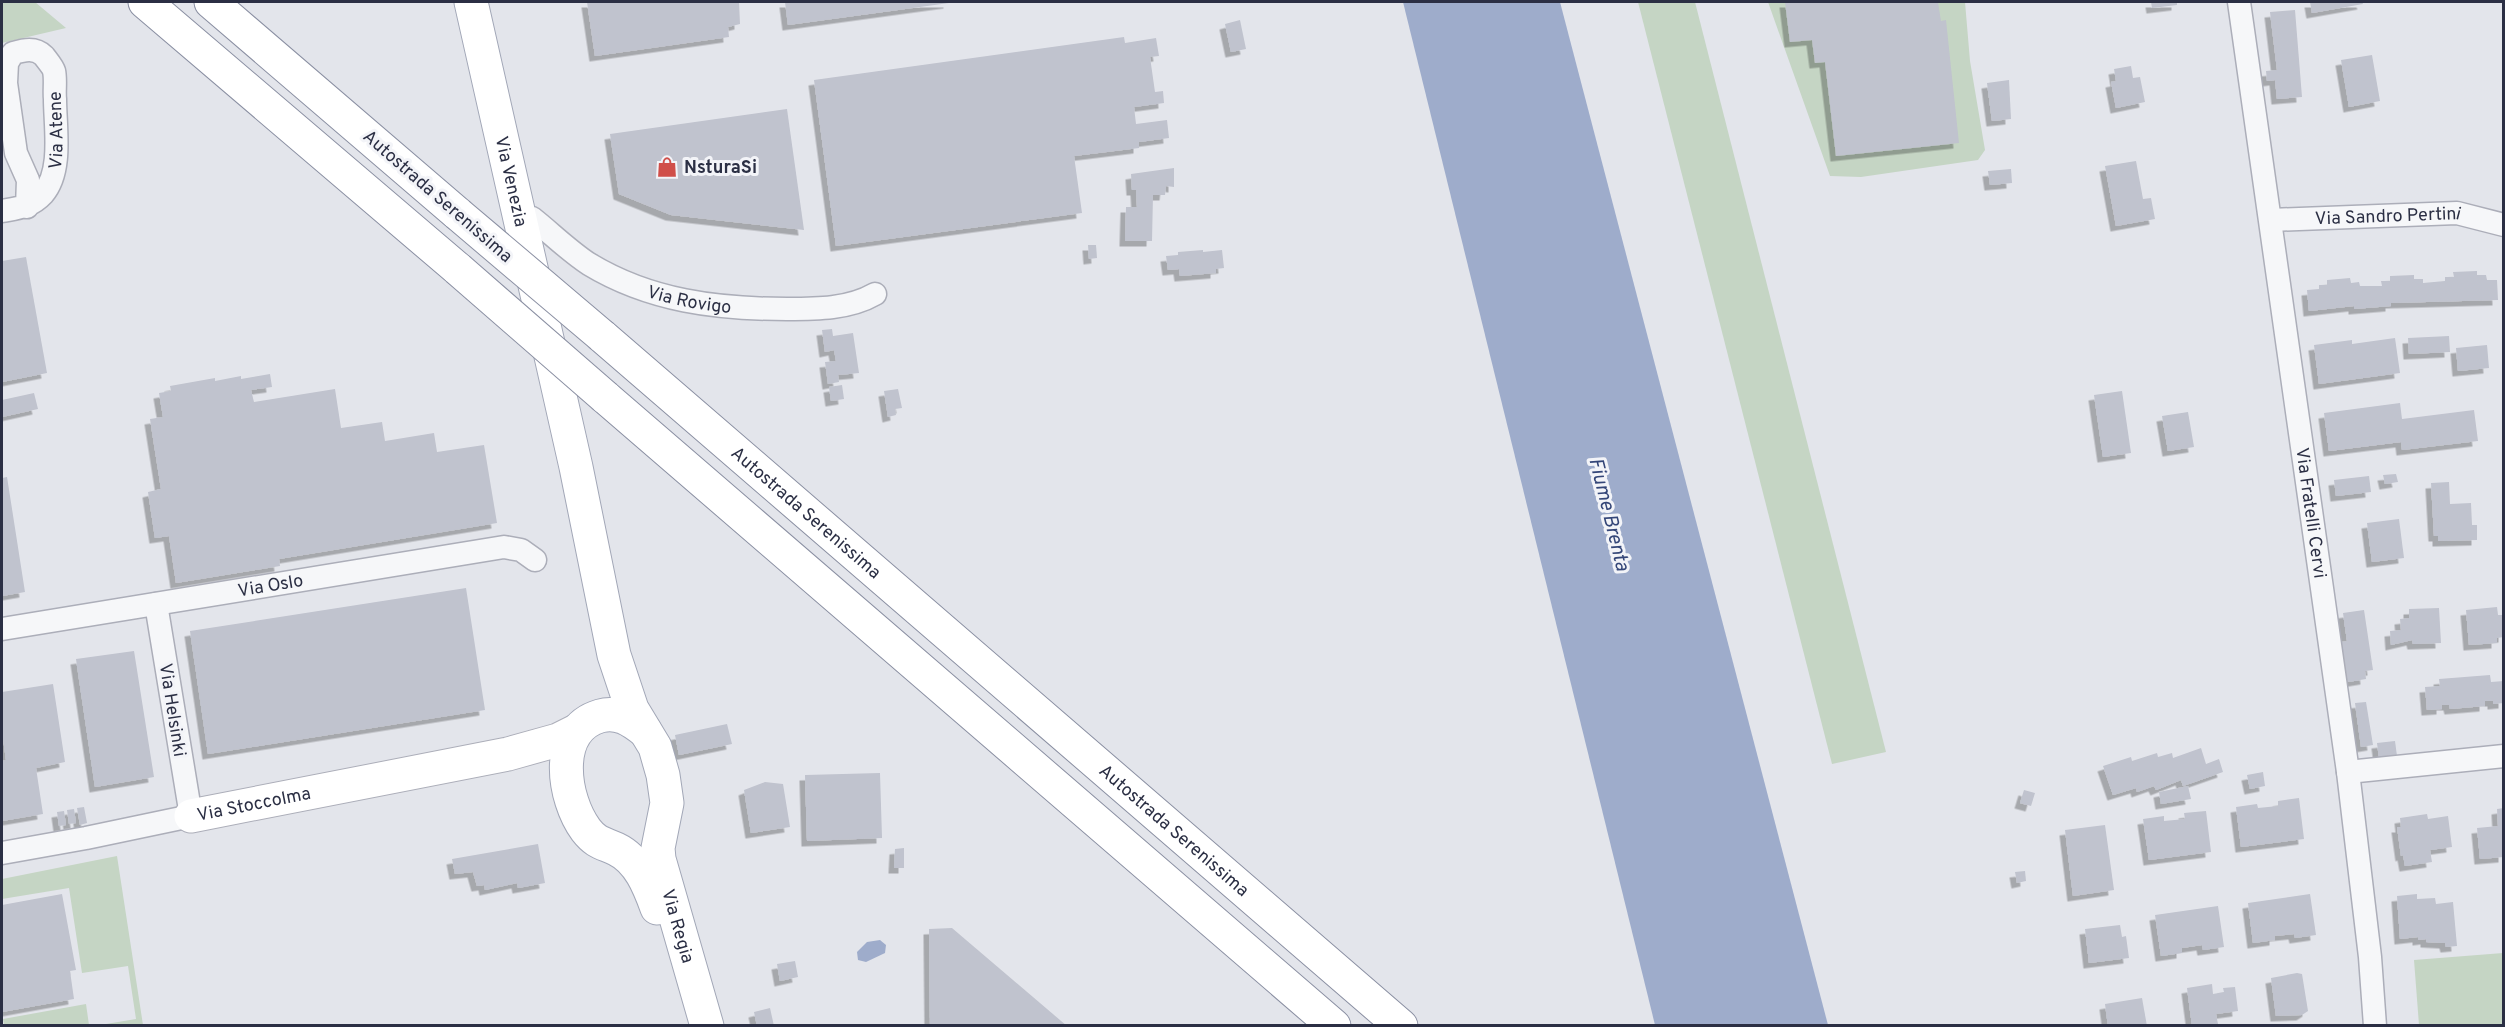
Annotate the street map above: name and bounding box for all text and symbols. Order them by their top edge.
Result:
street label: Via Atene [45,91,70,171]
street label: Autostrada Serenissima [357,126,517,268]
street label: Via Venezia [489,134,531,229]
shop icon: NsturaSi [655,155,679,179]
place label: NsturaSi [684,157,757,180]
street label: Via Sandro Pertini [2314,203,2463,231]
street label: Via Rovigo [644,281,732,320]
street label: Autostrada Serenissima [726,442,885,585]
street label: Via Fratelli Cervi [2289,446,2330,580]
water label: Fiume Brenta [1581,455,1635,575]
street label: Via Oslo [236,570,305,603]
street label: Via Helsinki [153,662,190,759]
street label: Autostrada Serenissima [1093,760,1253,902]
street label: Via Stoccolma [195,783,313,828]
street label: Via Regia [655,887,698,966]

